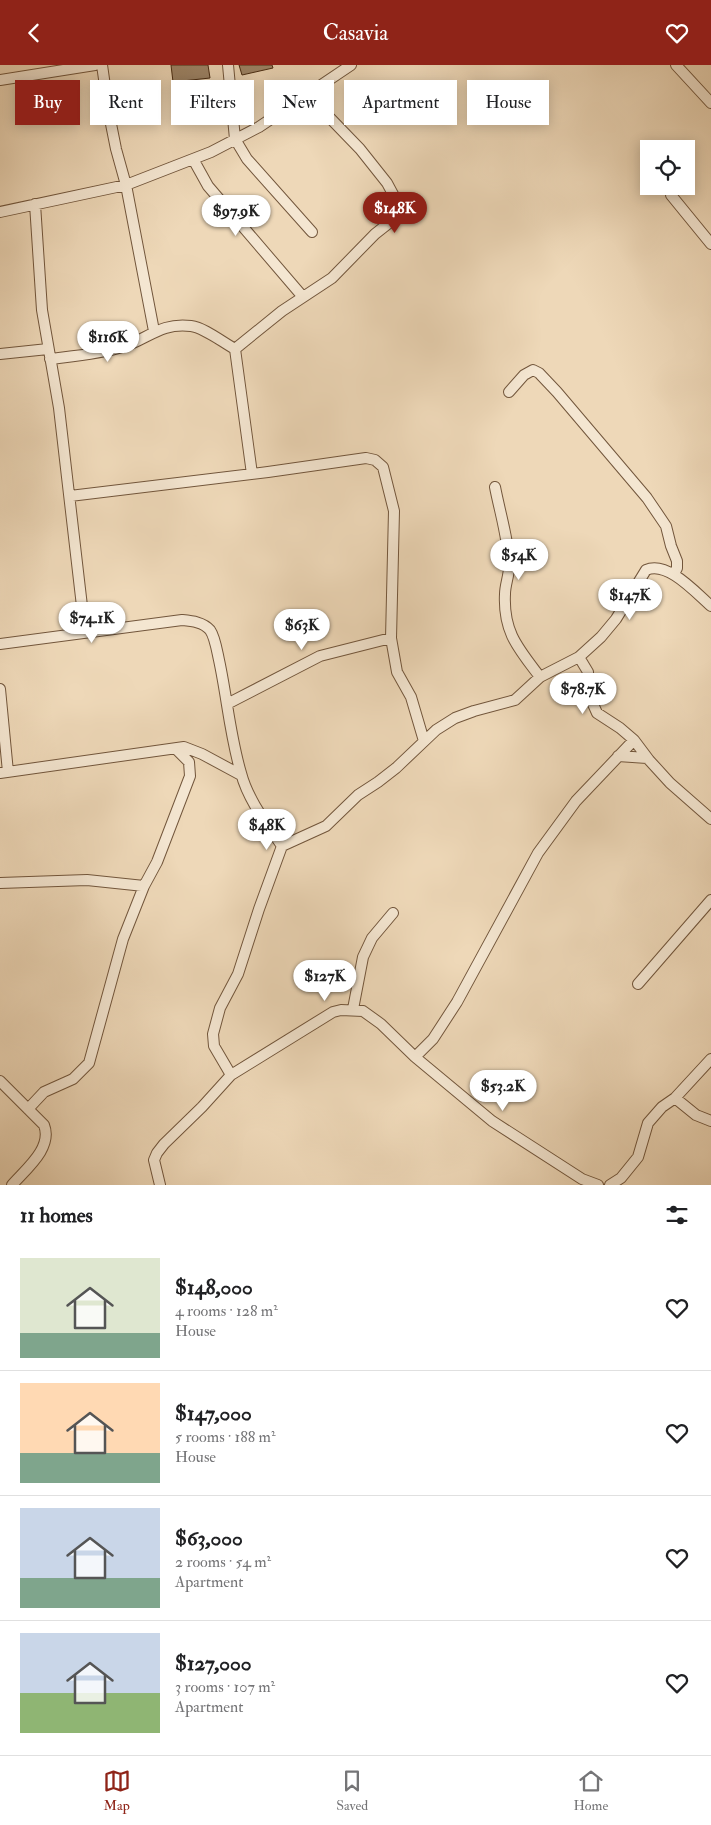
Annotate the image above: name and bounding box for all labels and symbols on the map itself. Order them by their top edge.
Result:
pin: $148K [360,191,430,234]
pin: $97.9K [195,195,277,237]
pin: $116K [73,321,143,363]
pin: $54K [489,539,549,581]
pin: $147K [595,579,665,621]
pin: $74.1K [51,601,133,644]
pin: $63K [272,609,332,651]
pin: $78.7K [542,673,624,715]
pin: $48K [237,809,297,851]
pin: $127K [290,959,360,1002]
pin: $53.2K [462,1069,544,1112]

